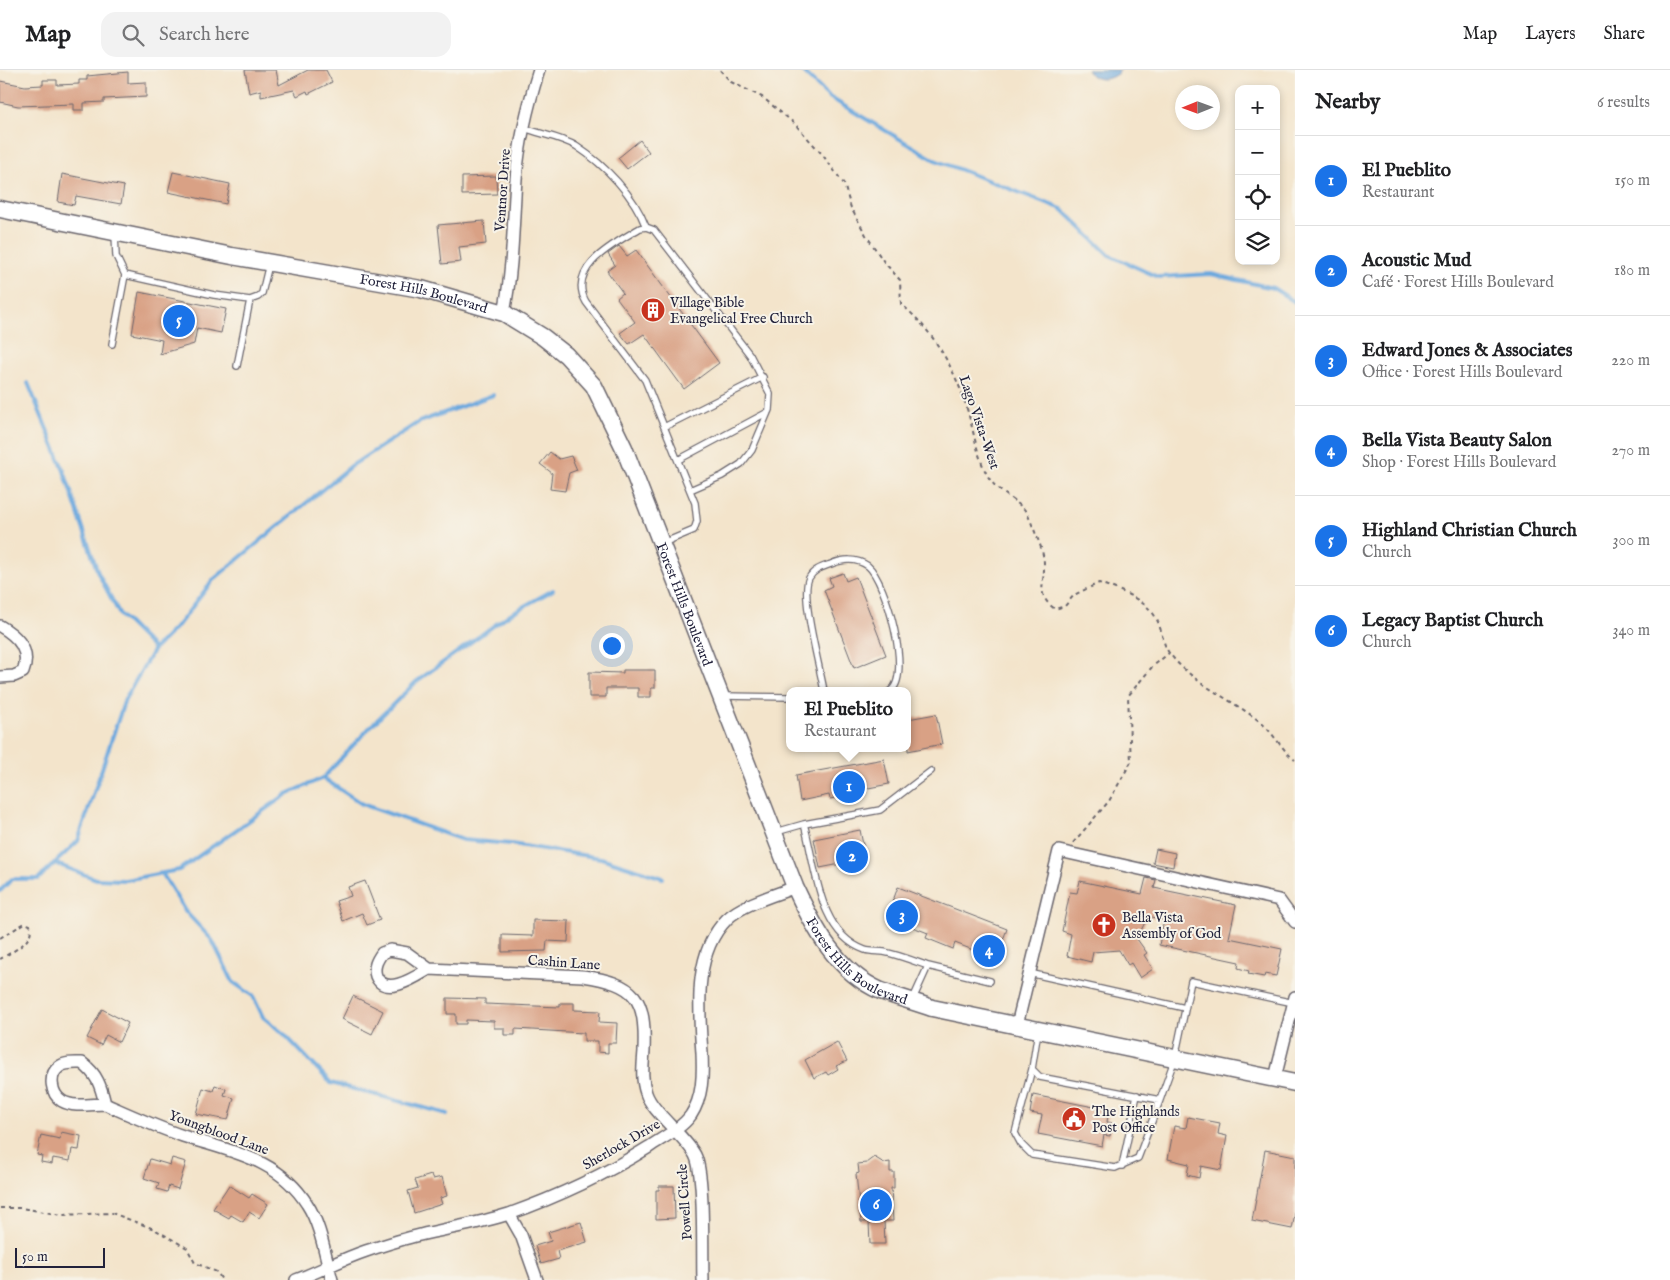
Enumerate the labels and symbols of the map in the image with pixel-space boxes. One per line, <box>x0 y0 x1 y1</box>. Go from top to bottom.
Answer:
north arrow <box>1175 85 1220 130</box>
street label: Ventnor Drive <box>491 148 515 233</box>
street label: Forest Hills Boulevard <box>358 270 490 318</box>
place label: Village Bible Evangelical Free Church <box>669 294 813 328</box>
building icon: Village Bible Evangelical Free Church <box>640 297 666 323</box>
pin: 5 <box>163 302 195 340</box>
street label: Lago Vista-West <box>955 373 1004 472</box>
street label: Forest Hills Boulevard <box>652 540 716 669</box>
your location <box>599 633 625 659</box>
pin: 1 <box>833 768 865 806</box>
pin: 2 <box>836 838 868 876</box>
pin: 3 <box>886 897 918 935</box>
place label: Bella Vista Assembly of God <box>1121 909 1222 943</box>
church icon: Bella Vista Assembly of God <box>1091 912 1117 938</box>
street label: Forest Hills Boulevard <box>802 914 910 1010</box>
pin: 4 <box>973 932 1005 970</box>
street label: Cashin Lane <box>527 951 601 975</box>
place label: The Highlands Post Office <box>1092 1103 1180 1137</box>
public building icon: The Highlands Post Office <box>1061 1106 1087 1132</box>
street label: Youngblood Lane <box>166 1107 272 1160</box>
street label: Sherlock Drive <box>579 1115 664 1174</box>
street label: Powell Circle <box>673 1163 697 1241</box>
pin: 6 <box>860 1186 892 1224</box>
scale bar <box>15 1245 105 1268</box>

